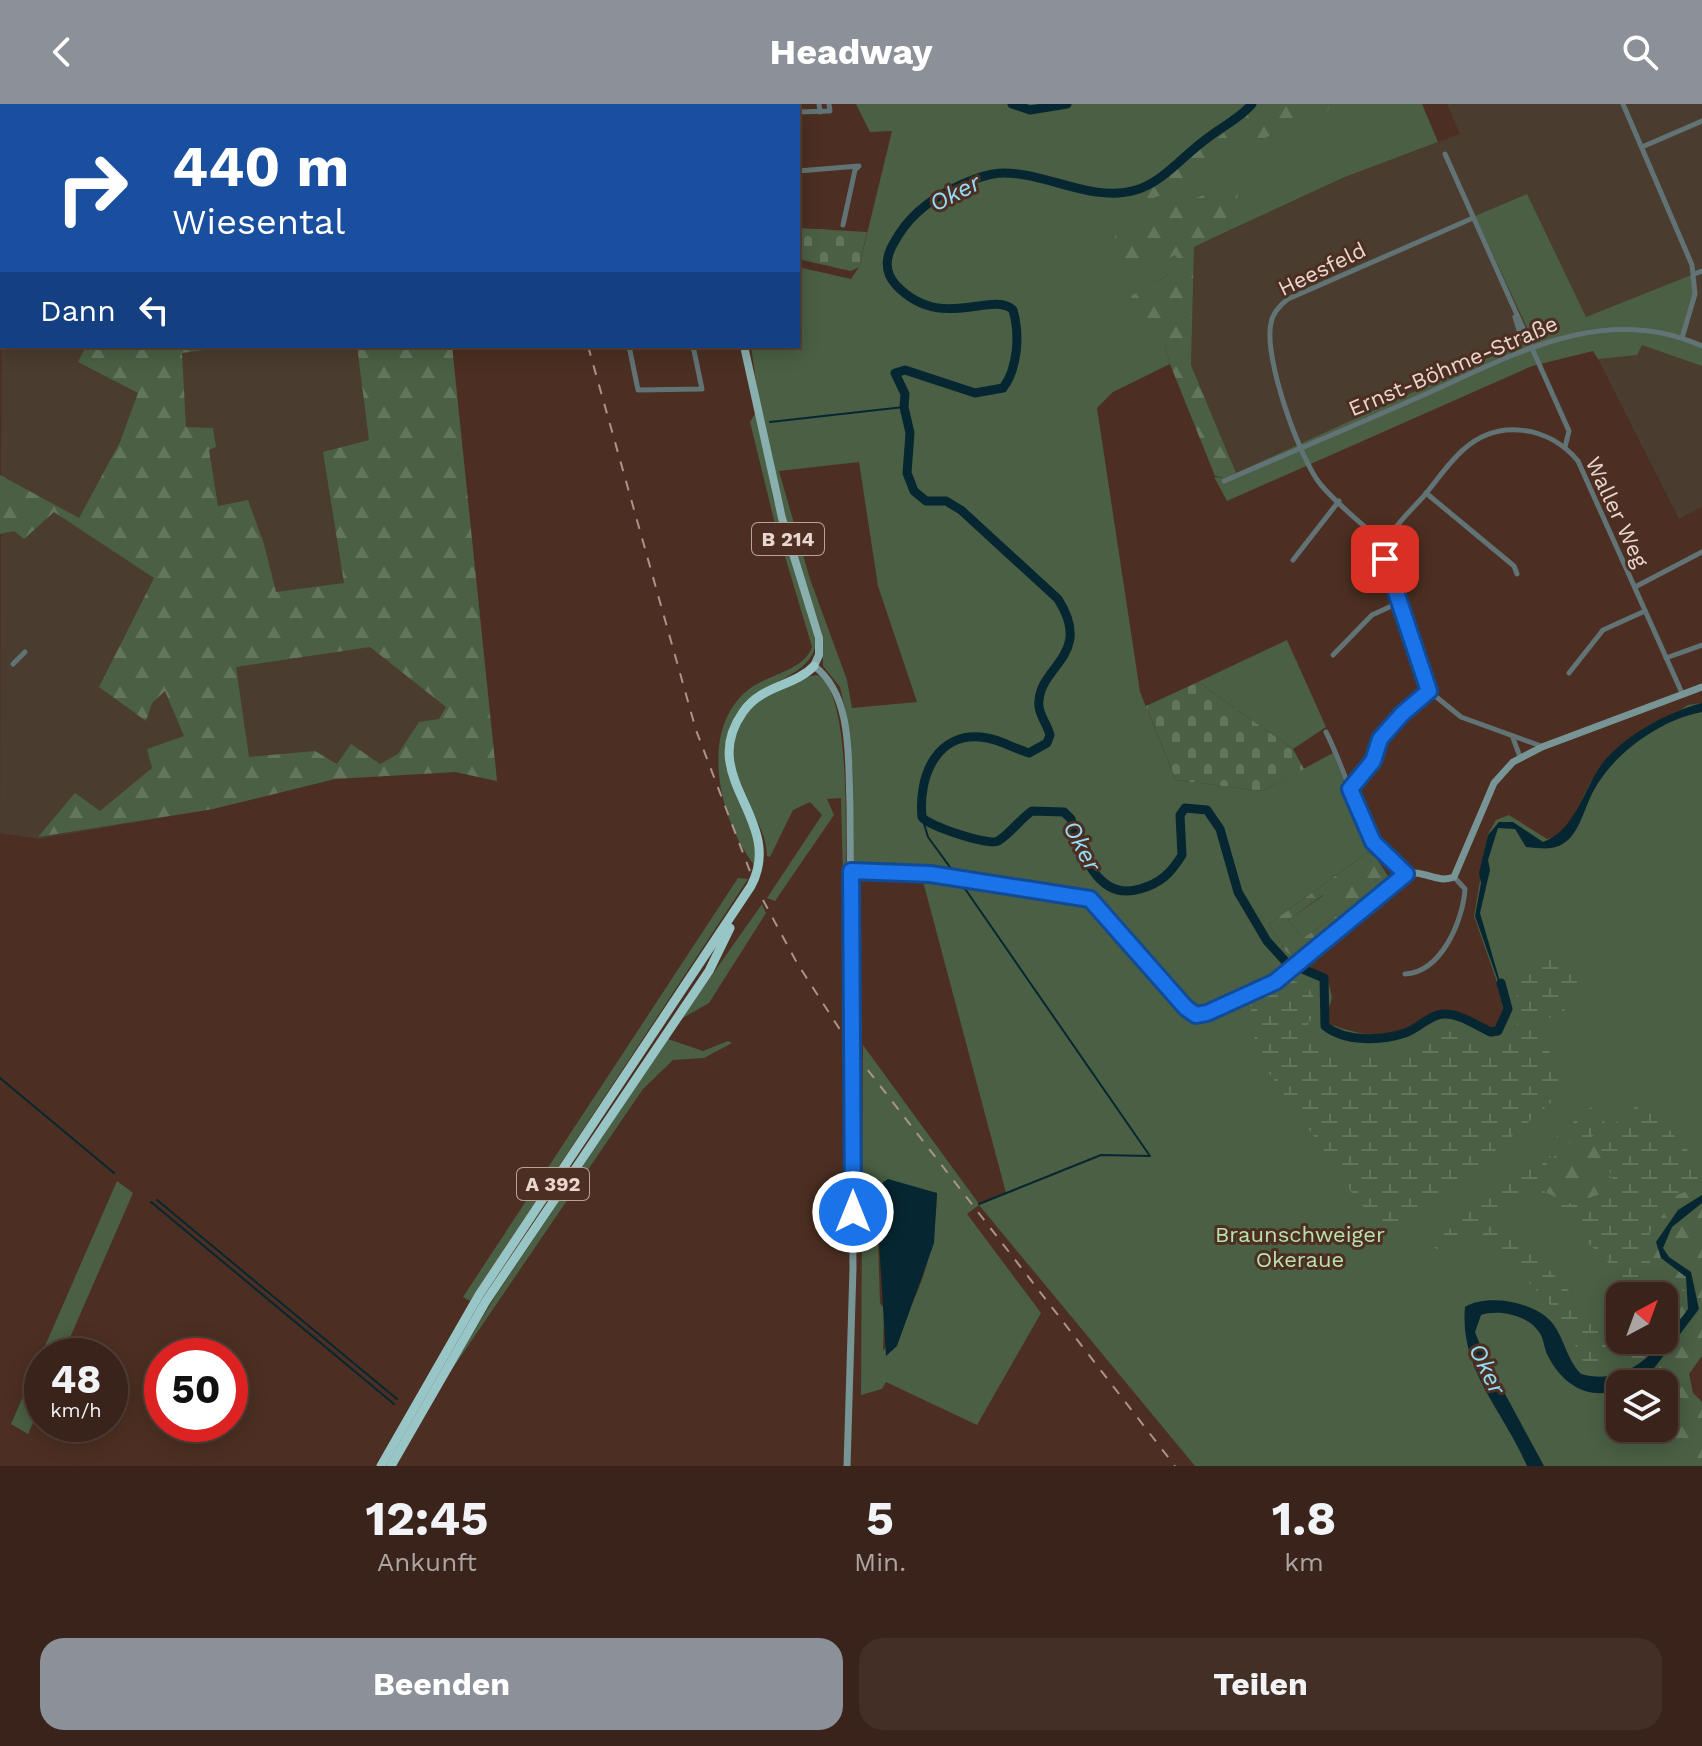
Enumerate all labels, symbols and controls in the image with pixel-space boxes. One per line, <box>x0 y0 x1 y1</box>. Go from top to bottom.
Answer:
icon: back <box>40 30 84 74</box>
icon: search <box>1618 30 1662 74</box>
text: Headway <box>770 31 932 73</box>
text: 440 m <box>172 134 349 200</box>
icon: right <box>40 136 144 240</box>
water label: Oker <box>925 168 987 218</box>
text: Wiesental <box>172 201 345 243</box>
street label: Heesfeld <box>1274 237 1370 301</box>
icon: left <box>132 288 176 332</box>
text: Dann <box>40 293 116 328</box>
street label: Ernst-Böhme-Straße <box>1345 311 1561 421</box>
street label: Waller Weg <box>1581 453 1654 572</box>
road number: B 214 <box>752 523 824 555</box>
pin <box>1351 525 1419 593</box>
icon: arrive <box>1363 537 1407 581</box>
water label: Oker <box>1057 816 1108 878</box>
road number: A 392 <box>517 1168 589 1200</box>
position arrow <box>811 1170 895 1254</box>
park label: Braunschweiger Okeraue <box>1215 1222 1385 1272</box>
north arrow <box>1606 1282 1678 1354</box>
map controls <box>1606 1282 1678 1442</box>
speed limit sign: 50 <box>144 1338 248 1442</box>
water label: Oker <box>1463 1339 1512 1401</box>
text: 48 <box>51 1356 101 1403</box>
button: layers <box>1606 1370 1678 1442</box>
text: km/h <box>50 1398 102 1422</box>
text: 12:45 <box>366 1490 488 1547</box>
text: 5 <box>866 1490 894 1547</box>
text: 1.8 <box>1272 1490 1336 1547</box>
text: Ankunft <box>377 1547 477 1577</box>
text: Min. <box>854 1547 906 1577</box>
text: km <box>1284 1547 1324 1577</box>
button: Beenden <box>40 1638 843 1730</box>
button: Teilen <box>859 1638 1662 1730</box>

